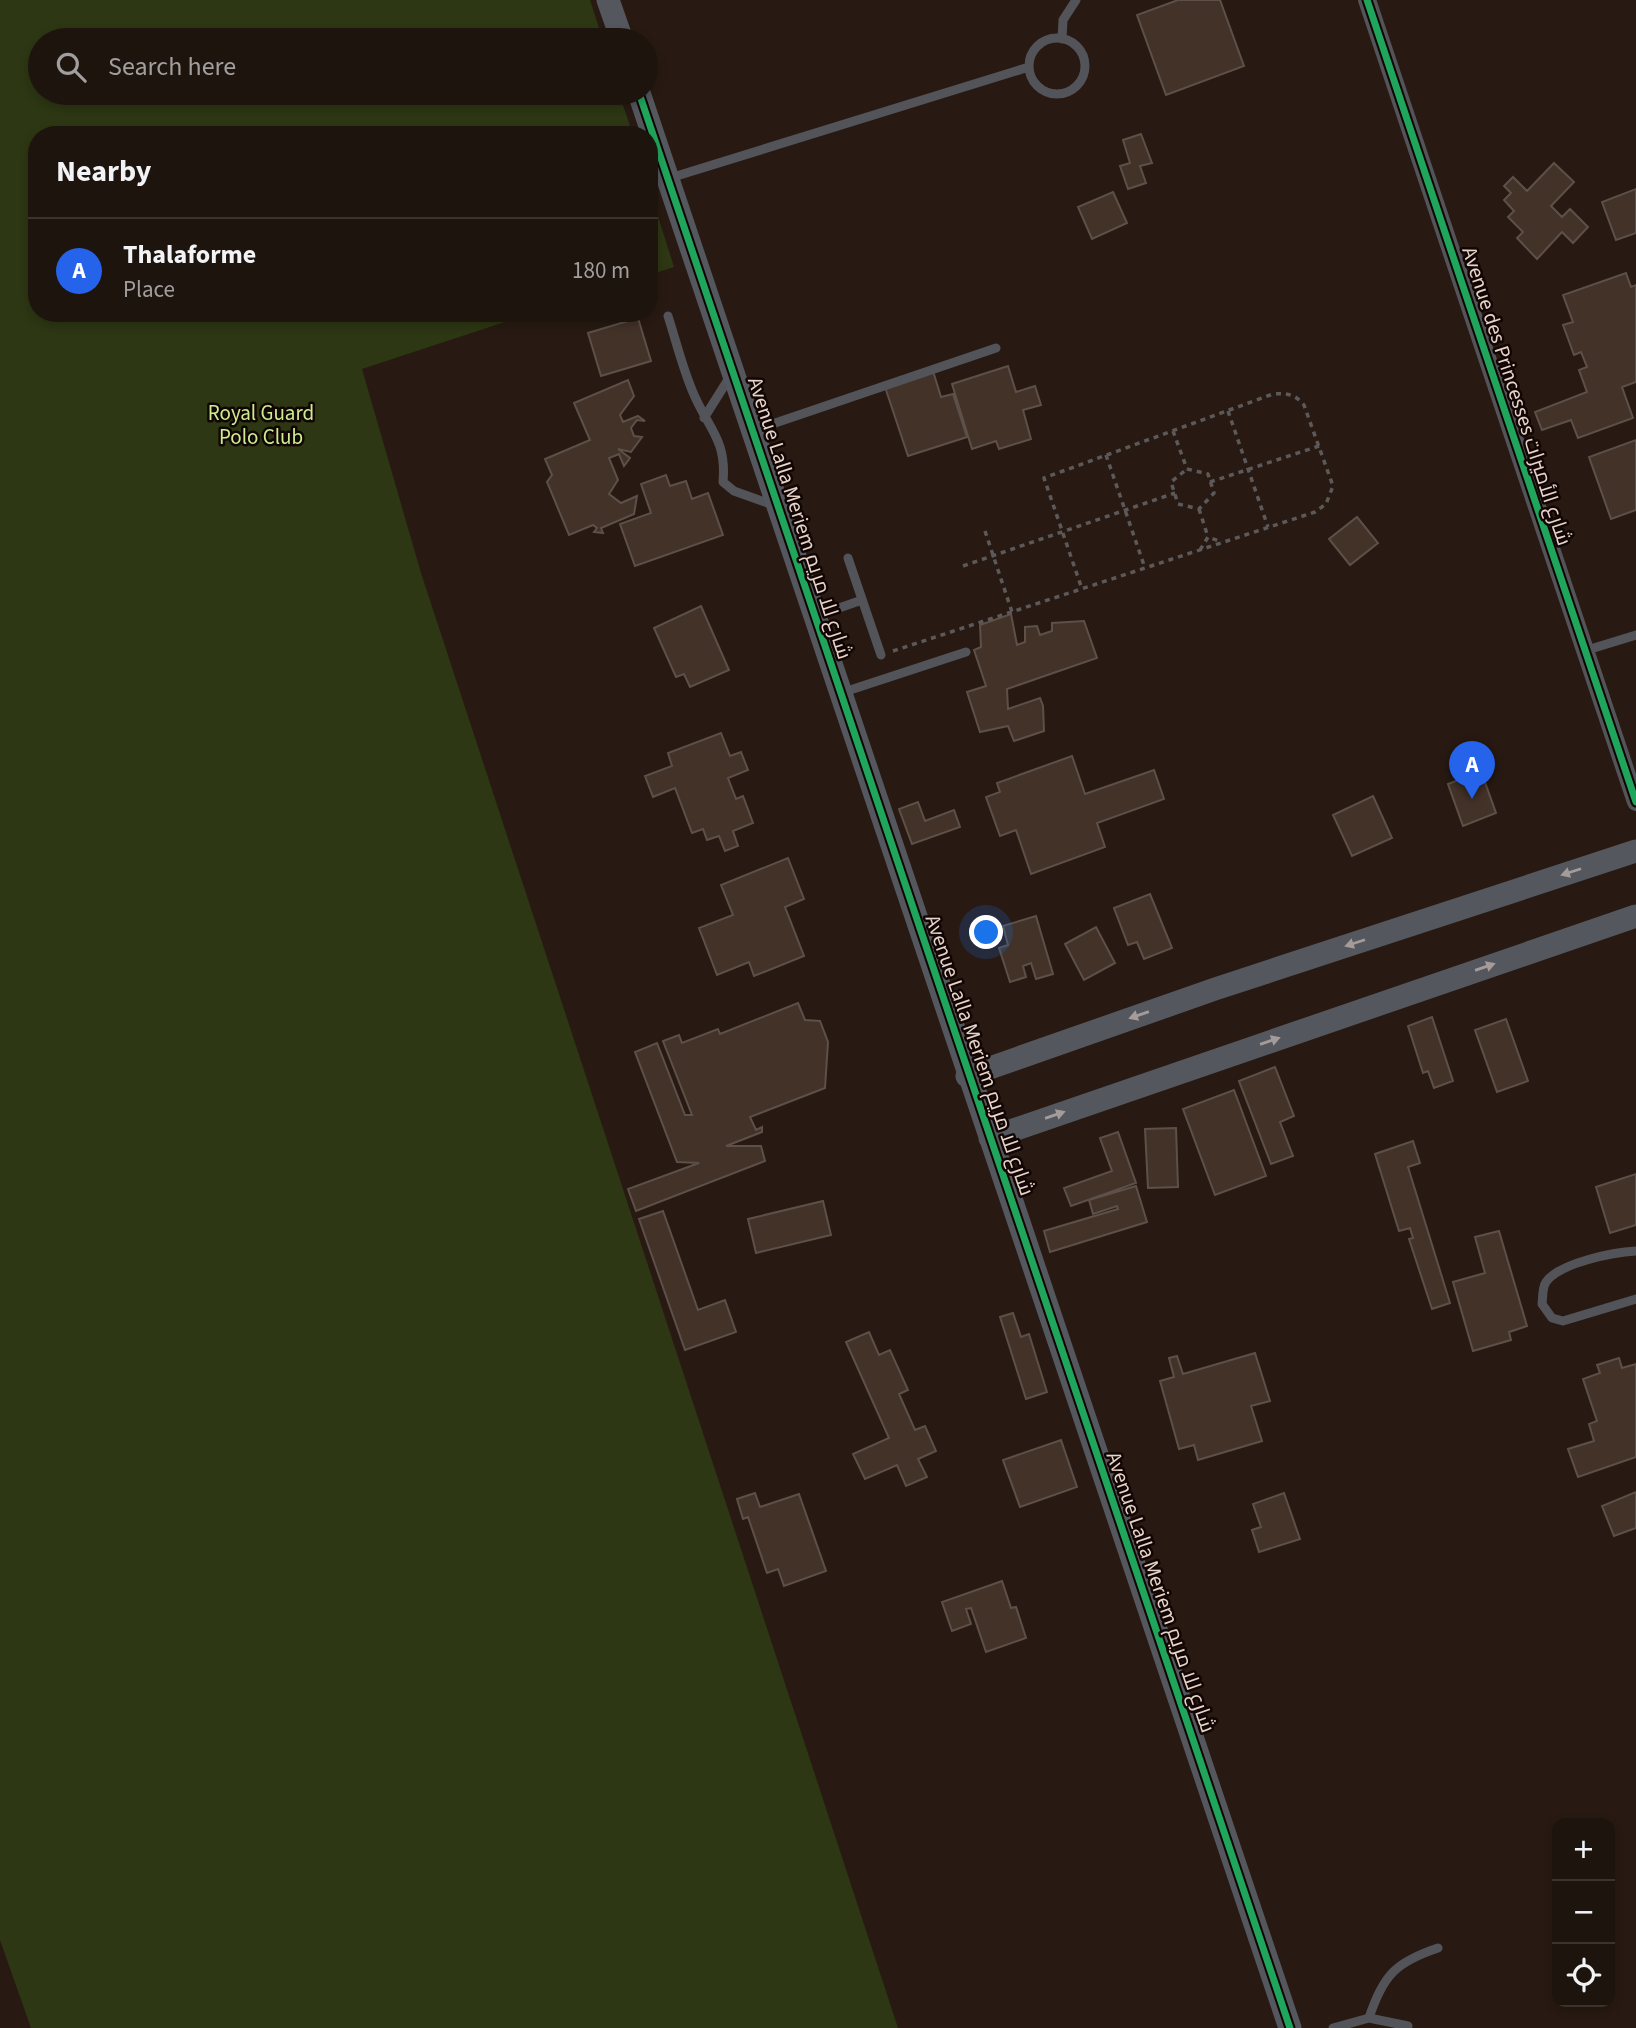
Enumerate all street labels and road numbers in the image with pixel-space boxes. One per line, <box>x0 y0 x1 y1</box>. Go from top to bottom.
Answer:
street label: Avenue des Princesses شارع الأميرات <box>1454 243 1580 549</box>
street label: Avenue Lalla Meriem شارع للا مريم <box>740 373 860 663</box>
street label: Avenue Lalla Meriem شارع للا مريم <box>918 911 1042 1199</box>
street label: Avenue Lalla Meriem شارع للا مريم <box>1099 1448 1223 1736</box>

